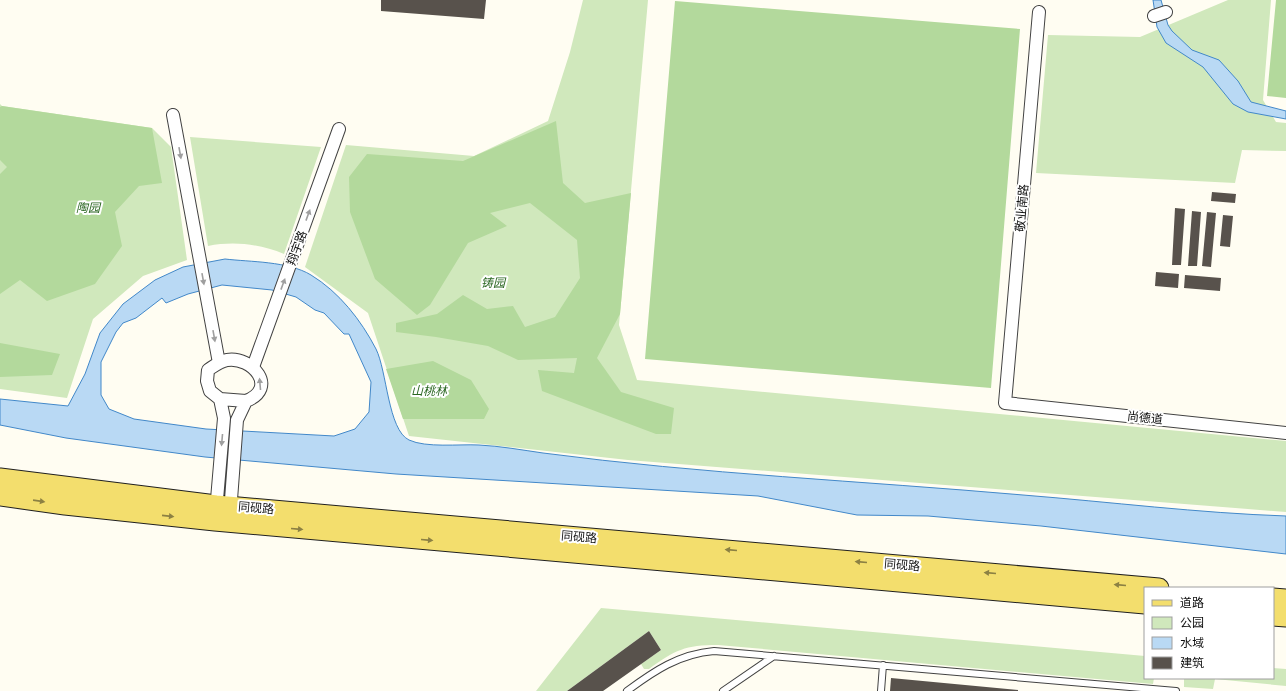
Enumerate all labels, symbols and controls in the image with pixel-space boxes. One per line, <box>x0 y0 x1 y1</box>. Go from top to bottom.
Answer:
one-way arrow <box>178 147 184 159</box>
street label: 敬业南路 <box>1013 183 1031 233</box>
park label: 陶园 <box>76 201 102 215</box>
one-way arrow <box>306 209 312 221</box>
street label: 翔宇路 <box>284 229 310 267</box>
one-way arrow <box>201 273 207 285</box>
park label: 铸园 <box>481 276 507 290</box>
one-way arrow <box>281 278 287 290</box>
one-way arrow <box>211 330 217 342</box>
one-way arrow <box>257 377 263 390</box>
park label: 山桃林 <box>411 384 449 398</box>
street label: 尚德道 <box>1126 409 1164 427</box>
one-way arrow <box>219 434 226 446</box>
one-way arrow <box>33 498 45 504</box>
street label: 同砚路 <box>237 499 275 517</box>
one-way arrow <box>162 513 174 520</box>
one-way arrow <box>291 525 303 532</box>
street label: 同砚路 <box>560 528 598 546</box>
one-way arrow <box>421 537 433 544</box>
one-way arrow <box>725 547 737 554</box>
street label: 同砚路 <box>883 556 921 574</box>
one-way arrow <box>855 558 867 565</box>
one-way arrow <box>984 570 996 576</box>
one-way arrow <box>1114 581 1126 588</box>
legend <box>1144 587 1274 679</box>
text: 道路 <box>1180 596 1204 610</box>
text: 公园 <box>1180 616 1204 630</box>
text: 水域 <box>1180 636 1204 650</box>
text: 建筑 <box>1180 656 1204 670</box>

